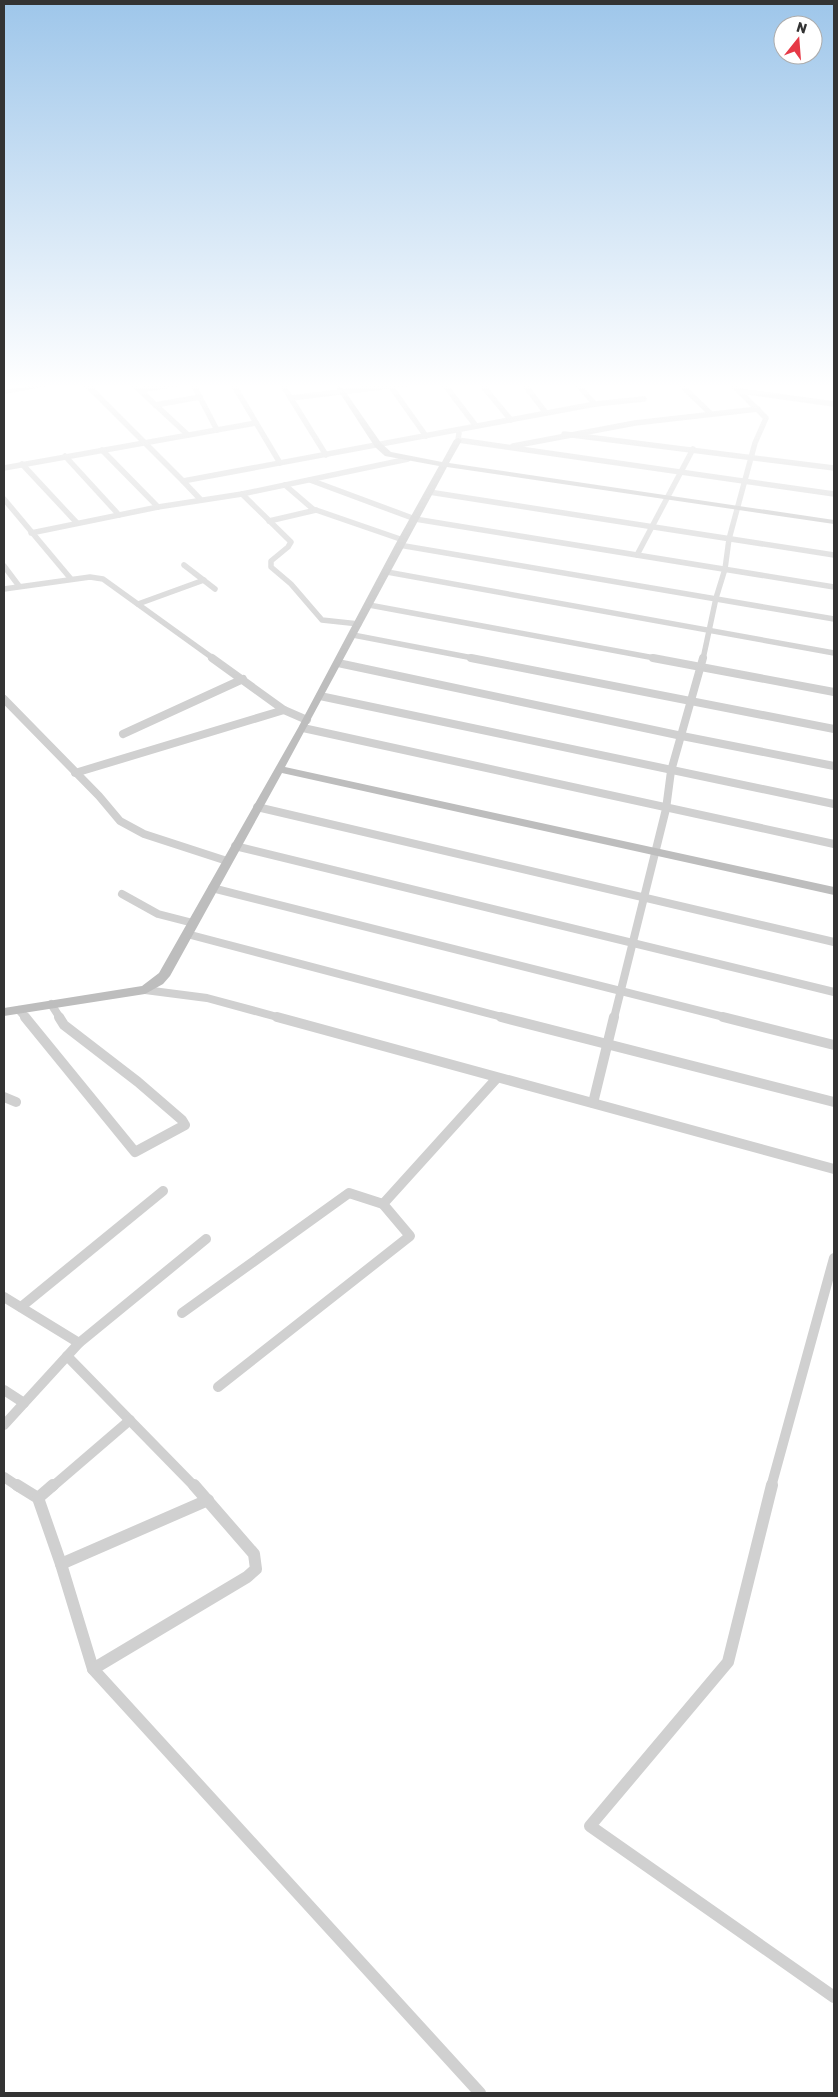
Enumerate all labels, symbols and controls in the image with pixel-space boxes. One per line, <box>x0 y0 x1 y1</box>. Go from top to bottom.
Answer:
north arrow <box>773 15 823 65</box>
text: N <box>794 18 809 38</box>

